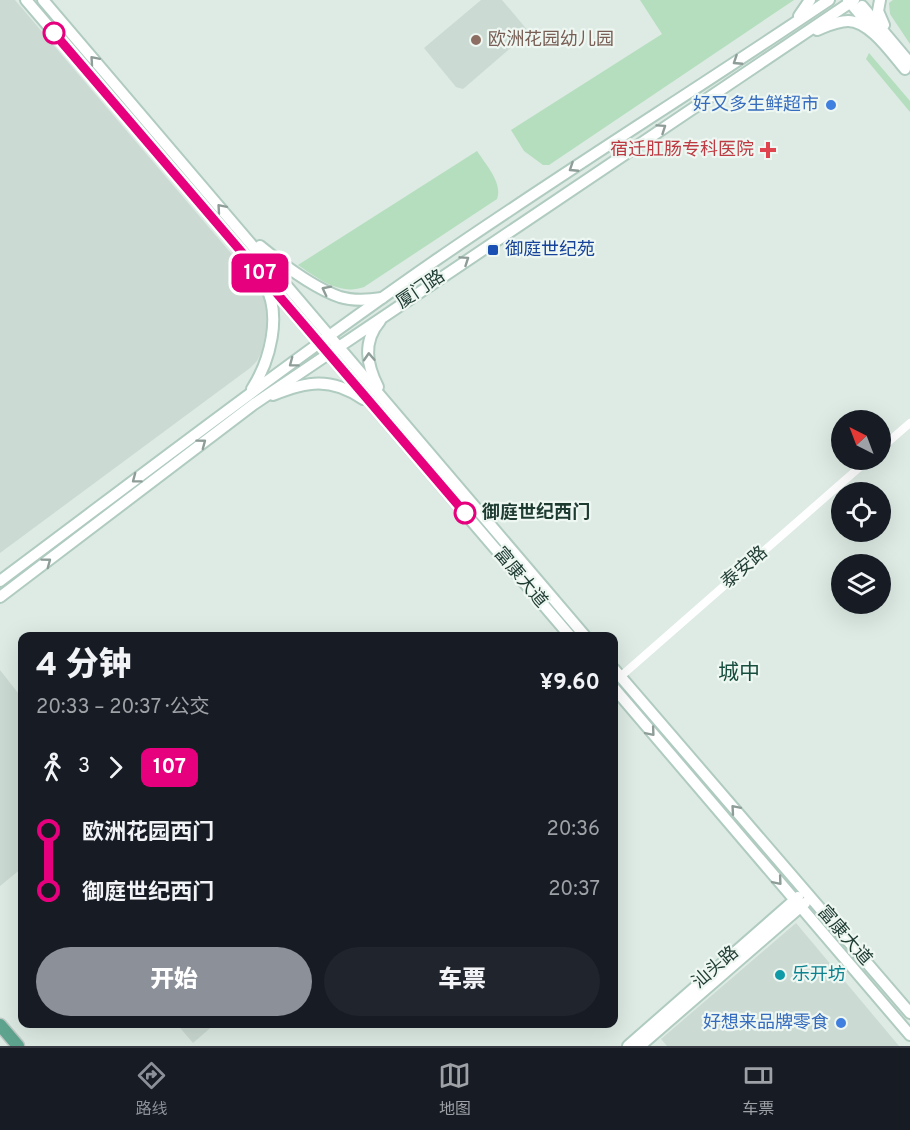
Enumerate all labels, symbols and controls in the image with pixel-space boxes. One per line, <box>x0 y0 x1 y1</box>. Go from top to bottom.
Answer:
unlabelled marker <box>43 22 65 44</box>
place label: 欧洲花园幼儿园 <box>488 29 614 52</box>
marker: 欧洲花园幼儿园 <box>469 33 483 47</box>
one-way arrow <box>732 54 743 65</box>
one-way arrow <box>90 56 101 66</box>
place label: 好又多生鲜超市 <box>693 94 819 117</box>
marker: 好又多生鲜超市 <box>824 98 838 112</box>
one-way arrow <box>655 124 666 135</box>
place label: 宿迁肛肠专科医院 <box>610 139 754 162</box>
marker: 宿迁肛肠专科医院 <box>759 141 777 159</box>
one-way arrow <box>569 161 580 172</box>
one-way arrow <box>217 204 228 215</box>
place label: 御庭世纪苑 <box>505 239 595 262</box>
marker: 御庭世纪苑 <box>486 243 500 257</box>
line badge: 107 <box>226 254 294 292</box>
one-way arrow <box>458 256 469 267</box>
text: 107 <box>243 260 277 287</box>
street label: 厦门路 <box>392 265 450 315</box>
one-way arrow <box>322 285 333 297</box>
one-way arrow <box>362 352 375 361</box>
one-way arrow <box>288 356 299 367</box>
north arrow <box>831 410 891 470</box>
map controls <box>831 410 891 614</box>
one-way arrow <box>195 440 206 451</box>
one-way arrow <box>132 472 143 483</box>
button: locate <box>831 482 891 542</box>
place label: 御庭世纪西门 <box>481 501 590 525</box>
marker: 御庭世纪西门 <box>454 502 476 524</box>
street label: 泰安路 <box>717 542 773 594</box>
street label: 富康大道 <box>488 543 552 613</box>
button: layers <box>831 554 891 614</box>
one-way arrow <box>40 558 51 569</box>
text: 4 分钟 <box>36 646 132 688</box>
district label: 城中 <box>718 660 760 687</box>
text: ¥9.60 <box>540 670 600 697</box>
text: 20:33 – 20:37 · 公交 <box>36 695 210 721</box>
one-way arrow <box>644 725 655 736</box>
icon: walk <box>36 751 69 784</box>
icon: forward <box>99 751 132 784</box>
text: 3 <box>78 754 90 780</box>
text: 107 <box>153 754 186 781</box>
one-way arrow <box>731 806 742 816</box>
text: 20:36 <box>546 817 600 843</box>
text: 欧洲花园西门 <box>82 820 214 847</box>
one-way arrow <box>770 874 781 885</box>
text: 20:37 <box>548 877 600 903</box>
text: 御庭世纪西门 <box>82 880 214 907</box>
street label: 富康大道 <box>812 901 876 971</box>
street label: 汕头路 <box>688 942 744 994</box>
button: 开始 <box>36 947 312 1016</box>
button: 车票 <box>324 947 600 1016</box>
place label: 乐开坊 <box>792 964 846 987</box>
marker: 乐开坊 <box>773 968 787 982</box>
place label: 好想来品牌零食 <box>703 1012 829 1035</box>
marker: 好想来品牌零食 <box>834 1016 848 1030</box>
tab: 路线 <box>135 1059 168 1120</box>
tab: 地图 <box>438 1059 471 1120</box>
tab: 车票 <box>742 1059 775 1120</box>

